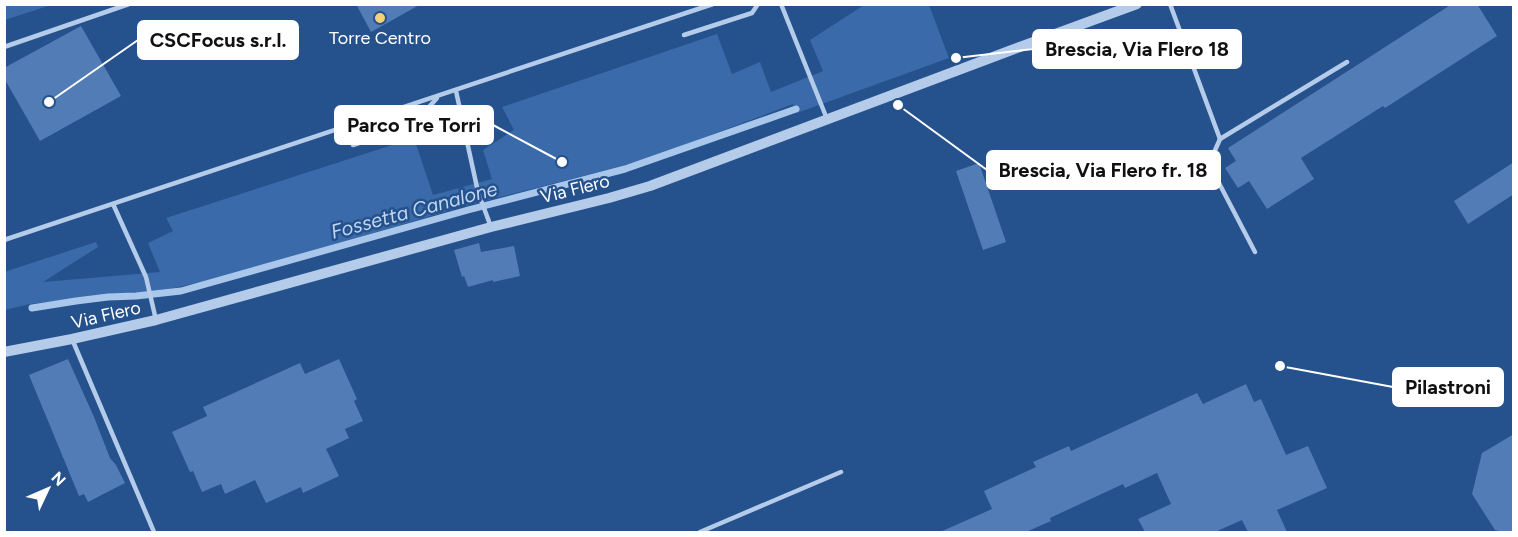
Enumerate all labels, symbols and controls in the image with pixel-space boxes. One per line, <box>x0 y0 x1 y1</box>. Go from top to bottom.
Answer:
marker: Torre Centro <box>373 11 387 25</box>
callout: CSCFocus s.r.l. <box>138 21 298 59</box>
place label: Torre Centro <box>329 27 431 49</box>
text: CSCFocus s.r.l. <box>150 28 286 52</box>
callout: Brescia, Via Flero 18 <box>1033 30 1241 68</box>
text: Brescia, Via Flero 18 <box>1045 37 1229 61</box>
callout: Parco Tre Torri <box>335 106 493 144</box>
text: Parco Tre Torri <box>347 113 481 137</box>
callout: Brescia, Via Flero fr. 18 <box>987 151 1220 189</box>
text: Brescia, Via Flero fr. 18 <box>999 158 1207 182</box>
street label: Via Flero <box>538 170 612 208</box>
water label: Fossetta Canalone <box>328 176 500 244</box>
street label: Via Flero <box>69 296 143 334</box>
callout: Pilastroni <box>1393 368 1503 406</box>
text: Pilastroni <box>1405 375 1491 399</box>
north arrow <box>18 459 78 519</box>
text: N <box>47 468 70 490</box>

